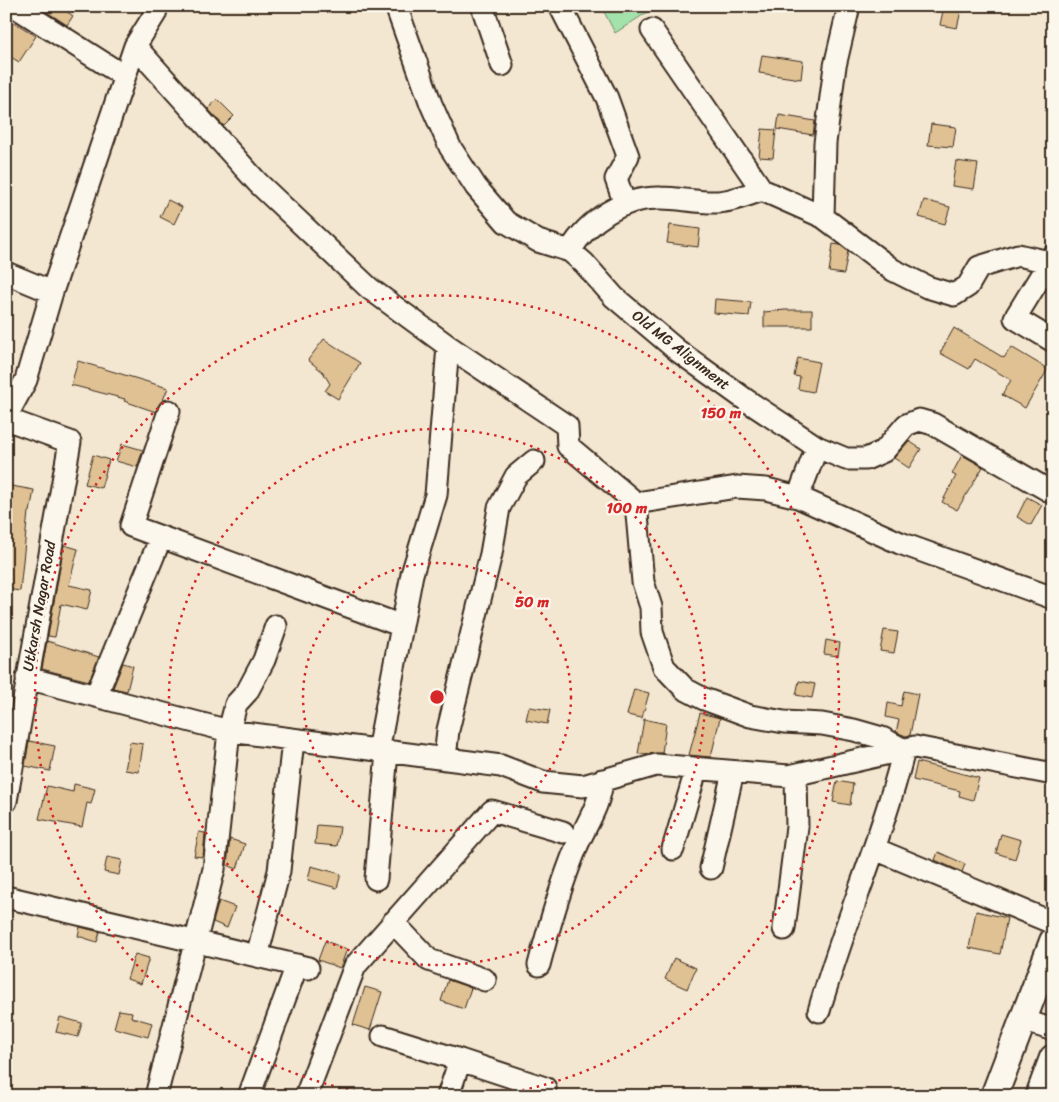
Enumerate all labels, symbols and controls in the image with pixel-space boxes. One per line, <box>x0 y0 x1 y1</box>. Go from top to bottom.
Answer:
street label: Old MG Alignment <box>626 303 736 397</box>
text: 150 m <box>701 400 742 426</box>
text: 100 m <box>607 495 648 521</box>
street label: Utkarsh Nagar Road <box>15 538 63 673</box>
text: 50 m <box>515 589 550 615</box>
centre of rings <box>428 688 446 706</box>

